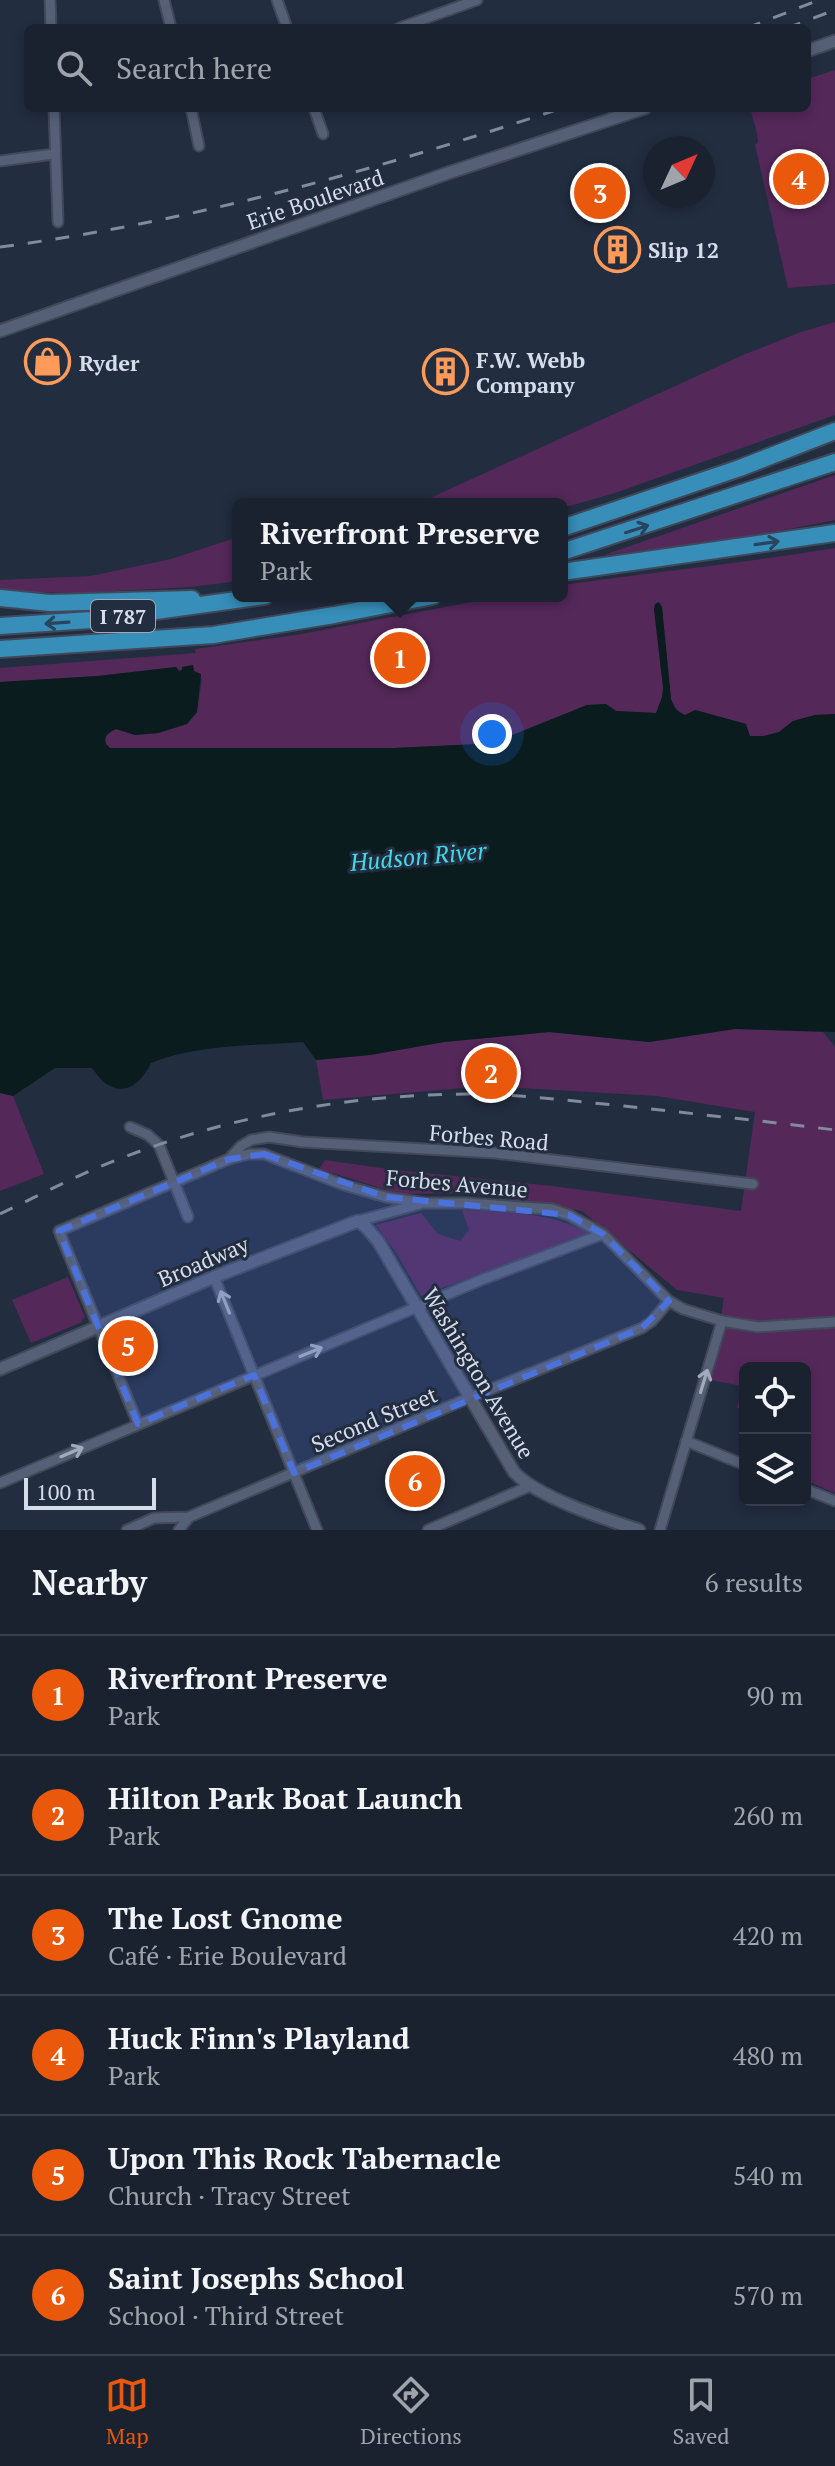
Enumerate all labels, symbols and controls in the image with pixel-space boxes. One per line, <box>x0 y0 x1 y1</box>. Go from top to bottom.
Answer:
search box <box>24 24 811 112</box>
icon: search <box>52 46 96 90</box>
text: Search here <box>116 48 272 88</box>
north arrow <box>643 136 715 208</box>
pin: 4 <box>773 149 825 209</box>
street label: Erie Boulevard <box>243 162 387 236</box>
pin: 3 <box>574 163 626 223</box>
building icon: Slip 12 <box>593 225 641 273</box>
place label: Slip 12 <box>648 235 719 264</box>
shop icon: Ryder <box>24 338 72 386</box>
place label: F.W. Webb Company <box>476 345 585 399</box>
place label: Ryder <box>79 348 140 377</box>
building icon: F.W. Webb Company <box>421 348 469 396</box>
popup <box>232 498 568 602</box>
text: Riverfront Preserve <box>260 513 540 553</box>
one-way arrow <box>624 520 649 535</box>
one-way arrow <box>753 535 779 550</box>
text: Park <box>260 553 312 587</box>
road number: I 787 <box>91 600 155 632</box>
one-way arrow <box>44 616 71 631</box>
pin: 1 <box>374 628 426 688</box>
your location <box>472 714 512 754</box>
water label: Hudson River <box>348 834 489 878</box>
pin: 2 <box>465 1043 517 1103</box>
street label: Forbes Road <box>428 1117 550 1157</box>
street label: Forbes Avenue <box>385 1162 529 1204</box>
street label: Broadway <box>153 1229 254 1293</box>
street label: Washington Avenue <box>417 1282 541 1464</box>
one-way arrow <box>216 1290 231 1315</box>
pin: 5 <box>102 1316 154 1376</box>
one-way arrow <box>298 1343 323 1358</box>
map controls <box>739 1362 811 1506</box>
button: locate <box>739 1362 811 1434</box>
one-way arrow <box>697 1369 712 1395</box>
street label: Second Street <box>307 1379 441 1459</box>
button: layers <box>739 1434 811 1506</box>
one-way arrow <box>59 1444 84 1459</box>
pin: 6 <box>389 1451 441 1511</box>
scale bar <box>24 1474 156 1510</box>
text: 100 m <box>36 1477 96 1506</box>
text: Nearby <box>32 1560 147 1605</box>
text: 6 results <box>705 1565 803 1599</box>
text: Riverfront Preserve <box>108 1658 388 1698</box>
text: 1 <box>51 1678 65 1712</box>
text: 90 m <box>747 1678 803 1712</box>
text: Park <box>108 1698 160 1732</box>
text: Hilton Park Boat Launch <box>108 1778 462 1818</box>
text: 2 <box>51 1798 65 1832</box>
text: 260 m <box>733 1798 803 1832</box>
text: Park <box>108 1818 160 1852</box>
text: The Lost Gnome <box>108 1898 343 1938</box>
text: 3 <box>51 1918 65 1952</box>
text: 420 m <box>733 1918 803 1952</box>
text: Café · Erie Boulevard <box>108 1938 347 1972</box>
text: Huck Finn's Playland <box>108 2018 410 2058</box>
text: 4 <box>51 2038 65 2072</box>
text: 480 m <box>733 2038 803 2072</box>
text: Park <box>108 2058 160 2092</box>
text: Upon This Rock Tabernacle <box>108 2138 501 2178</box>
text: 5 <box>51 2158 65 2192</box>
text: 540 m <box>733 2158 803 2192</box>
text: Church · Tracy Street <box>108 2178 351 2212</box>
text: Saint Josephs School <box>108 2258 404 2298</box>
text: 6 <box>51 2278 65 2312</box>
text: 570 m <box>733 2278 803 2312</box>
text: School · Third Street <box>108 2298 344 2332</box>
tab: Map <box>105 2373 149 2450</box>
tab: Directions <box>360 2373 462 2450</box>
tab: Saved <box>673 2373 730 2450</box>

